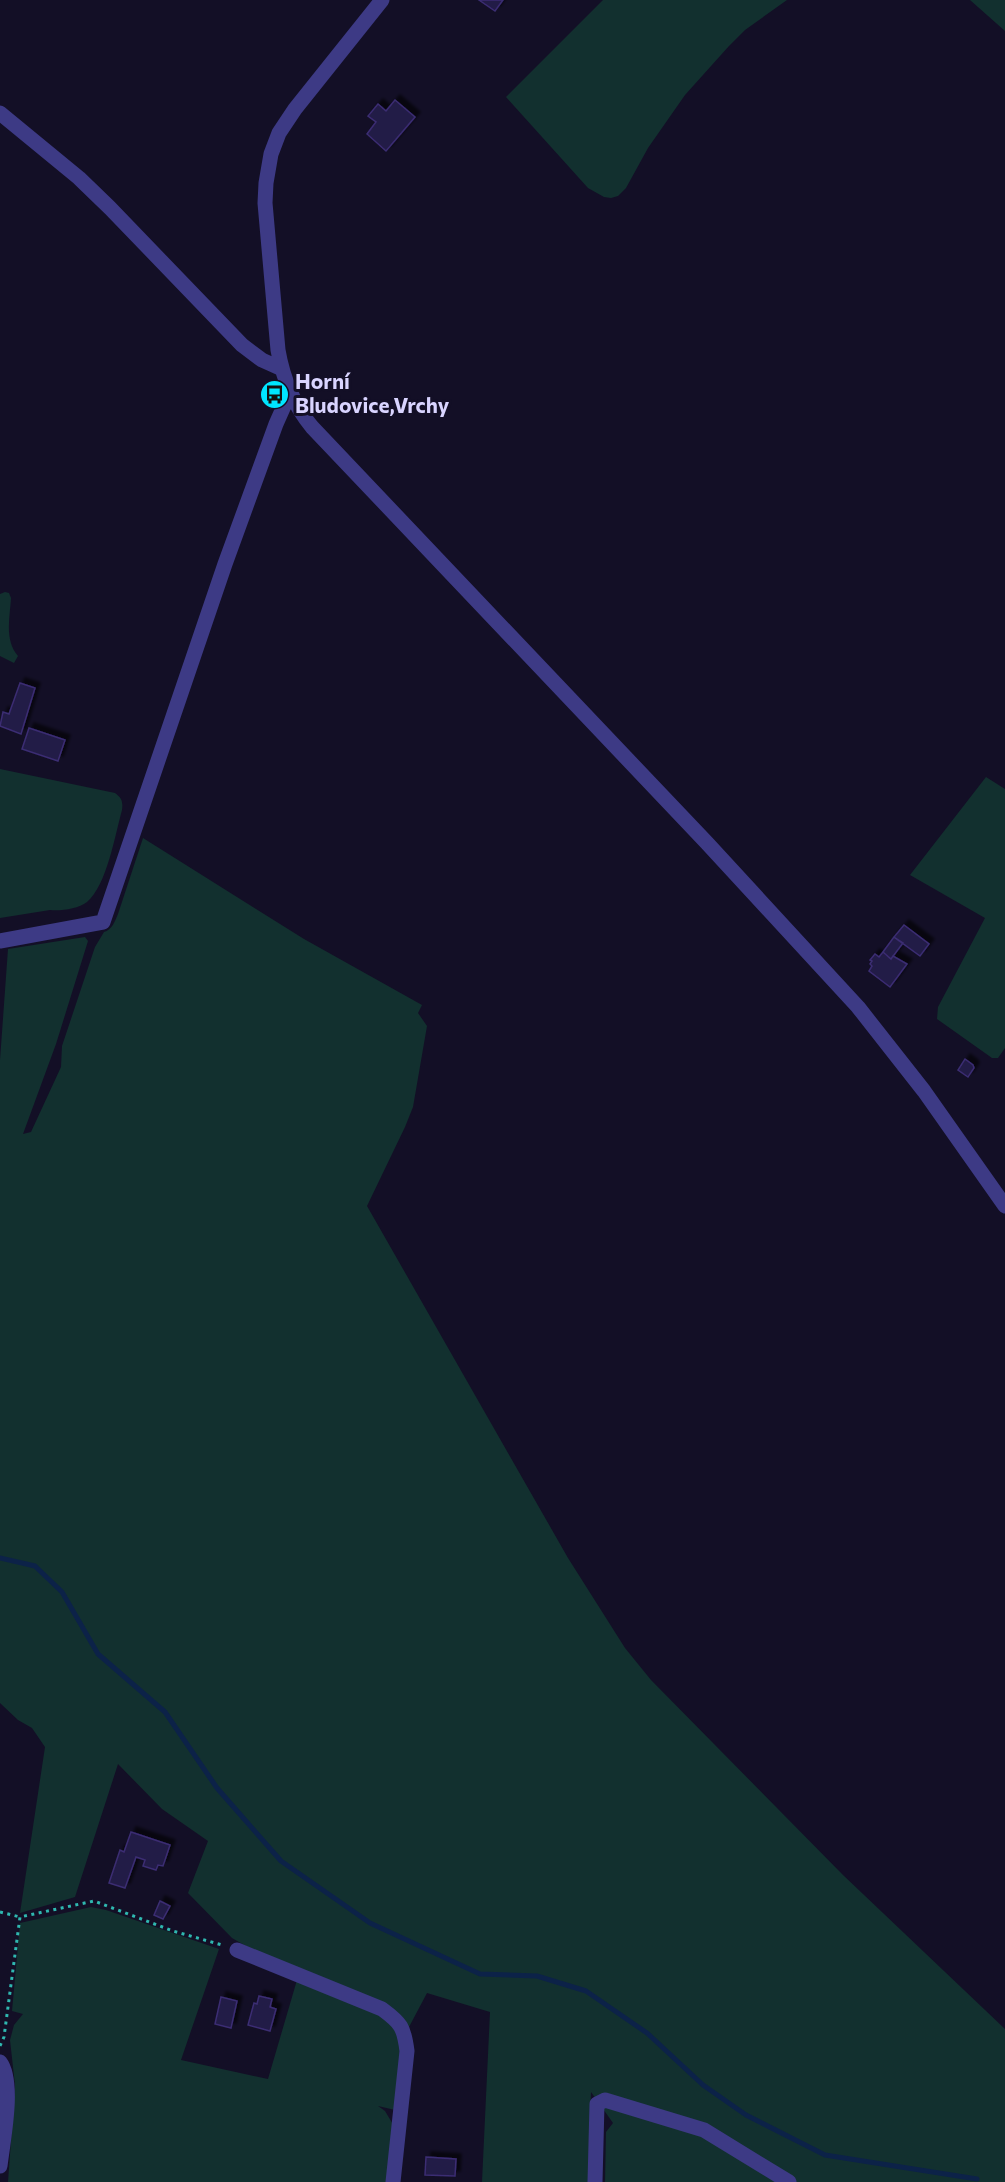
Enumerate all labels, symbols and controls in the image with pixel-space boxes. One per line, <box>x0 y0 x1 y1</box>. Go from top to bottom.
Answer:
place label: Horní Bludovice,Vrchy <box>295 368 450 417</box>
bus stop icon: Horní Bludovice,Vrchy <box>258 378 290 410</box>

